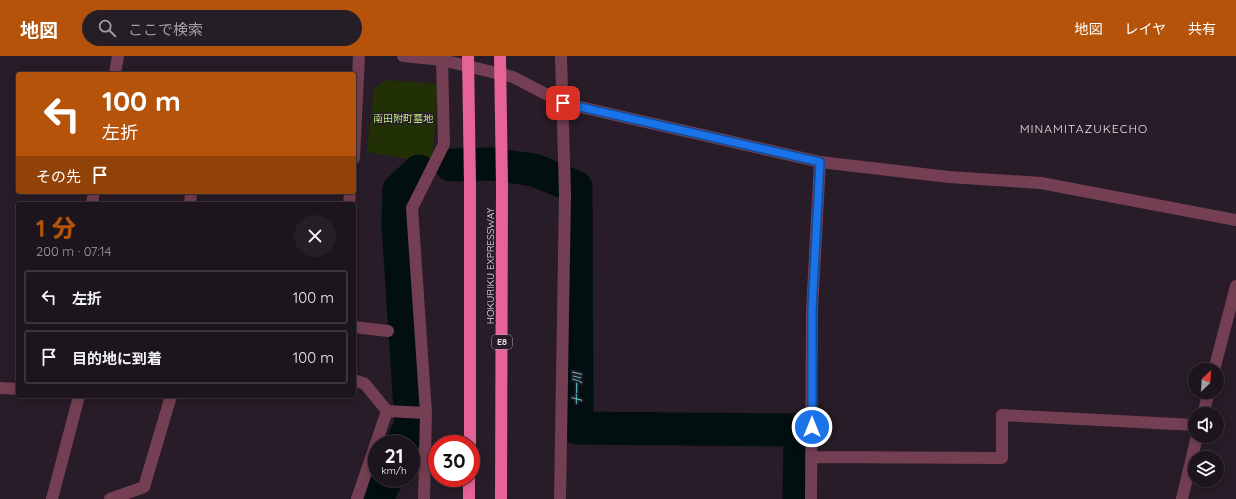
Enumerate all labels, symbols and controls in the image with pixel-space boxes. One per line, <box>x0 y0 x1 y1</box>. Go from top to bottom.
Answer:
search box <box>82 10 362 46</box>
icon: search <box>96 17 118 39</box>
text: 地図 <box>20 18 58 42</box>
text: ここで検索 <box>128 20 203 39</box>
text: 地図 <box>1074 20 1102 38</box>
text: レイヤ <box>1124 20 1166 38</box>
text: 共有 <box>1188 20 1216 38</box>
text: 100 m <box>102 83 181 118</box>
pin <box>546 86 580 120</box>
icon: left <box>36 88 88 140</box>
icon: arrive <box>552 92 574 114</box>
park label: 南田附町墓地 <box>373 112 434 125</box>
text: 左折 <box>102 121 138 144</box>
district label: MINAMITAZUKECHO <box>1020 121 1148 136</box>
icon: arrive <box>89 164 111 186</box>
text: その先 <box>36 167 81 186</box>
street label: HOKURIKU EXPRESSWAY <box>484 207 497 324</box>
text: 1 分 <box>36 213 76 243</box>
button: close <box>294 215 336 257</box>
text: 200 m · 07:14 <box>36 243 111 259</box>
icon: left <box>38 286 60 308</box>
text: 100 m <box>293 288 334 307</box>
text: 左折 <box>72 289 102 308</box>
road number: E8 <box>492 335 512 349</box>
icon: arrive <box>38 346 60 368</box>
text: 100 m <box>293 348 334 367</box>
text: 目的地に到着 <box>72 349 162 368</box>
north arrow <box>1188 363 1224 399</box>
map controls <box>1188 363 1224 487</box>
water label: 十一川 <box>570 372 584 406</box>
position arrow <box>791 406 833 448</box>
button: sound <box>1188 407 1224 443</box>
speed limit sign: 30 <box>428 435 480 487</box>
text: 21 <box>384 443 404 468</box>
button: layers <box>1188 451 1224 487</box>
text: km/h <box>381 464 407 477</box>

